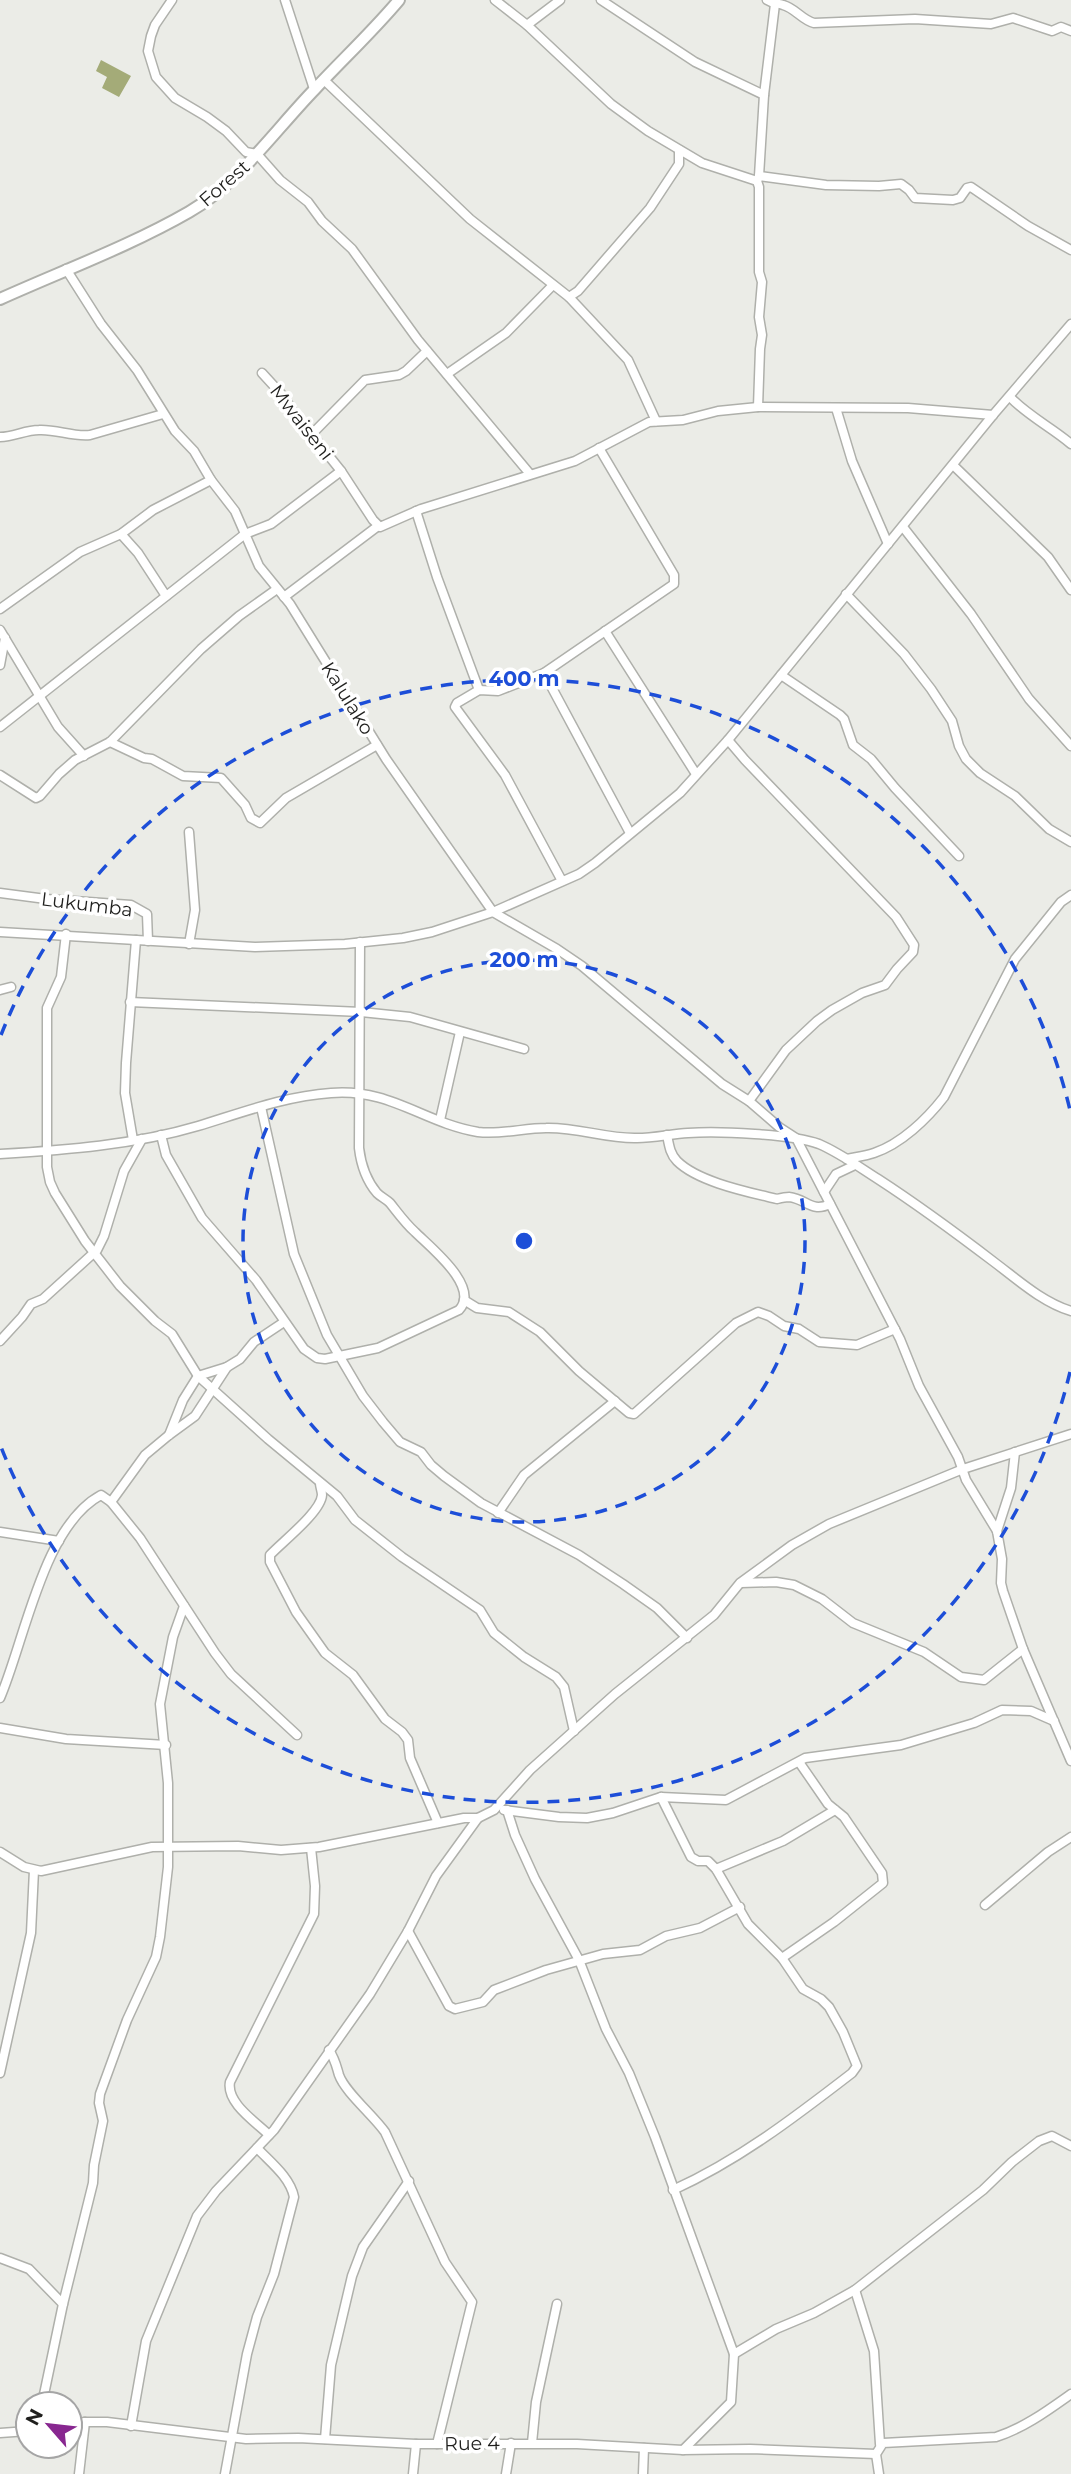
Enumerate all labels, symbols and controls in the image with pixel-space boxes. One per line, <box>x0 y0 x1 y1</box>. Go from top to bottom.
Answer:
street label: Forest <box>194 155 255 212</box>
street label: Mwaiseni <box>265 380 338 465</box>
street label: Kalulako <box>316 658 379 739</box>
text: 400 m <box>489 666 559 691</box>
street label: Lukumba <box>40 887 134 922</box>
text: 200 m <box>490 947 558 972</box>
centre of rings <box>512 1229 536 1253</box>
north arrow <box>14 2390 84 2460</box>
text: N <box>21 2405 48 2429</box>
street label: Rue 4 <box>444 2432 500 2455</box>

